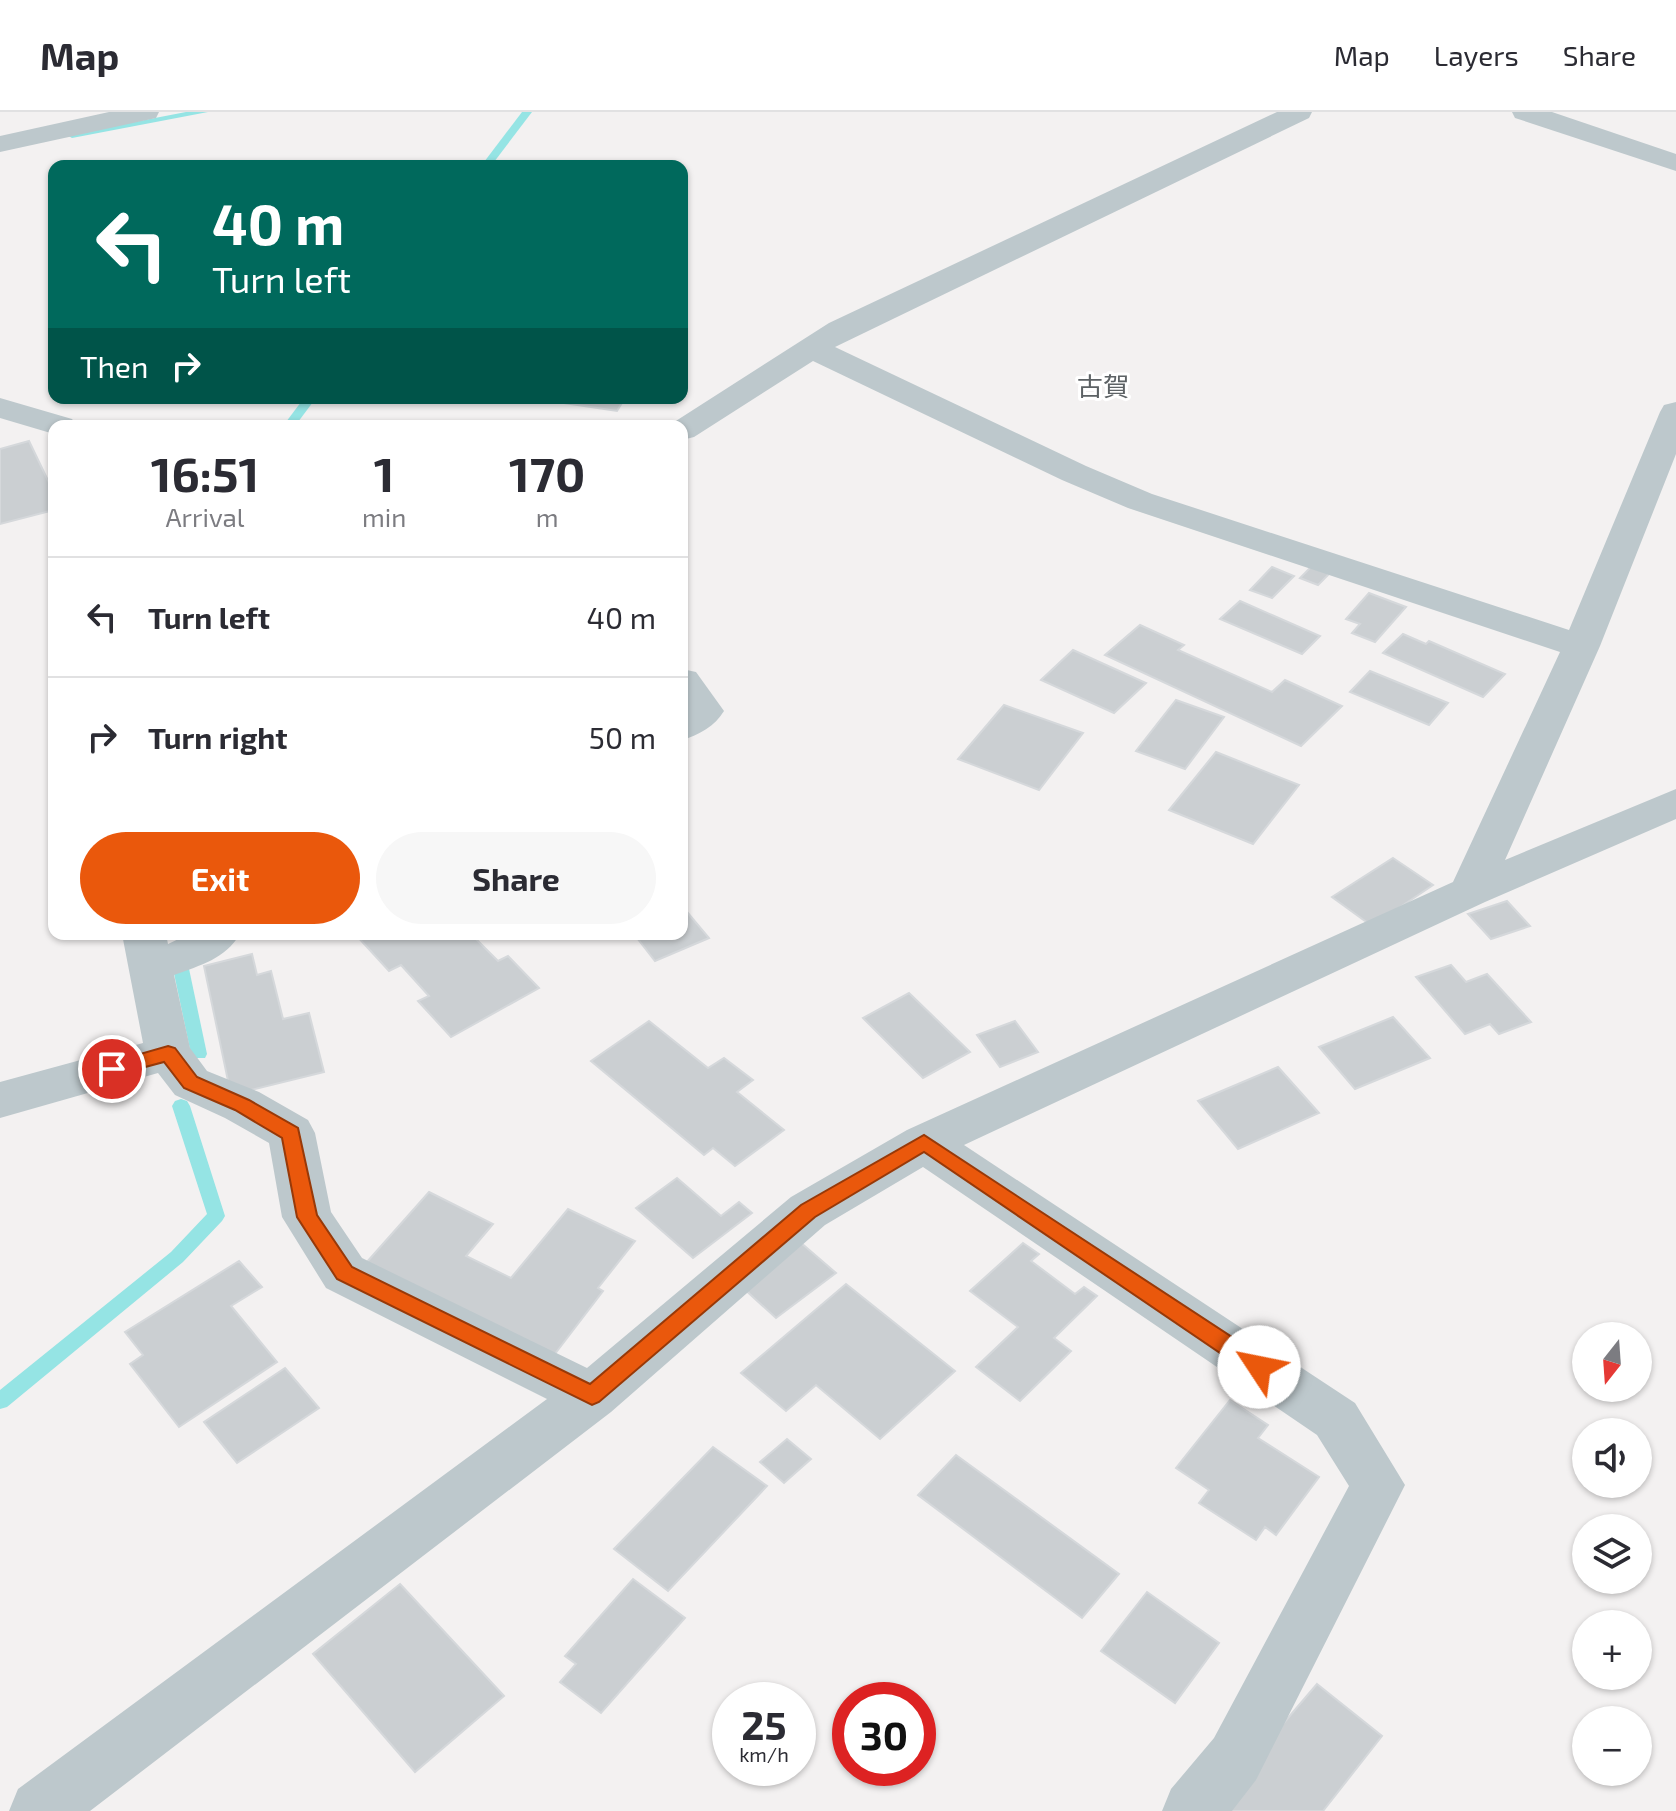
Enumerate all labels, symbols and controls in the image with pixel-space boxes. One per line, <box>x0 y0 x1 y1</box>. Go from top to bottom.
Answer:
text: Map <box>40 32 119 78</box>
text: Map <box>1334 38 1390 72</box>
text: Layers <box>1434 38 1519 72</box>
text: Share <box>1563 38 1636 72</box>
text: 40 m <box>212 189 344 256</box>
icon: left <box>80 192 184 296</box>
text: Turn left <box>212 257 351 300</box>
icon: right <box>164 344 208 388</box>
text: Then <box>80 348 148 384</box>
district label: 古賀 <box>1077 370 1129 401</box>
text: 16:51 <box>151 444 259 502</box>
text: 1 <box>374 444 394 502</box>
text: 170 <box>509 444 585 502</box>
text: Arrival <box>165 501 245 532</box>
text: min <box>362 501 406 532</box>
text: m <box>536 501 559 532</box>
icon: left <box>80 595 124 639</box>
text: Turn left <box>148 599 270 635</box>
text: 40 m <box>586 599 656 635</box>
icon: right <box>80 715 124 759</box>
text: Turn right <box>148 719 288 755</box>
text: 50 m <box>589 719 656 755</box>
button: Exit <box>80 832 360 924</box>
button: Share <box>376 832 656 924</box>
pin <box>78 1035 146 1103</box>
icon: arrive <box>90 1047 134 1091</box>
north arrow <box>1572 1322 1652 1402</box>
map controls <box>1572 1322 1652 1786</box>
position arrow <box>1217 1325 1301 1409</box>
button: sound <box>1572 1418 1652 1498</box>
button: layers <box>1572 1514 1652 1594</box>
button: + <box>1572 1610 1652 1690</box>
speed limit sign: 30 <box>832 1682 936 1786</box>
text: 25 <box>741 1700 787 1748</box>
button: − <box>1572 1706 1652 1786</box>
text: km/h <box>739 1742 789 1766</box>

